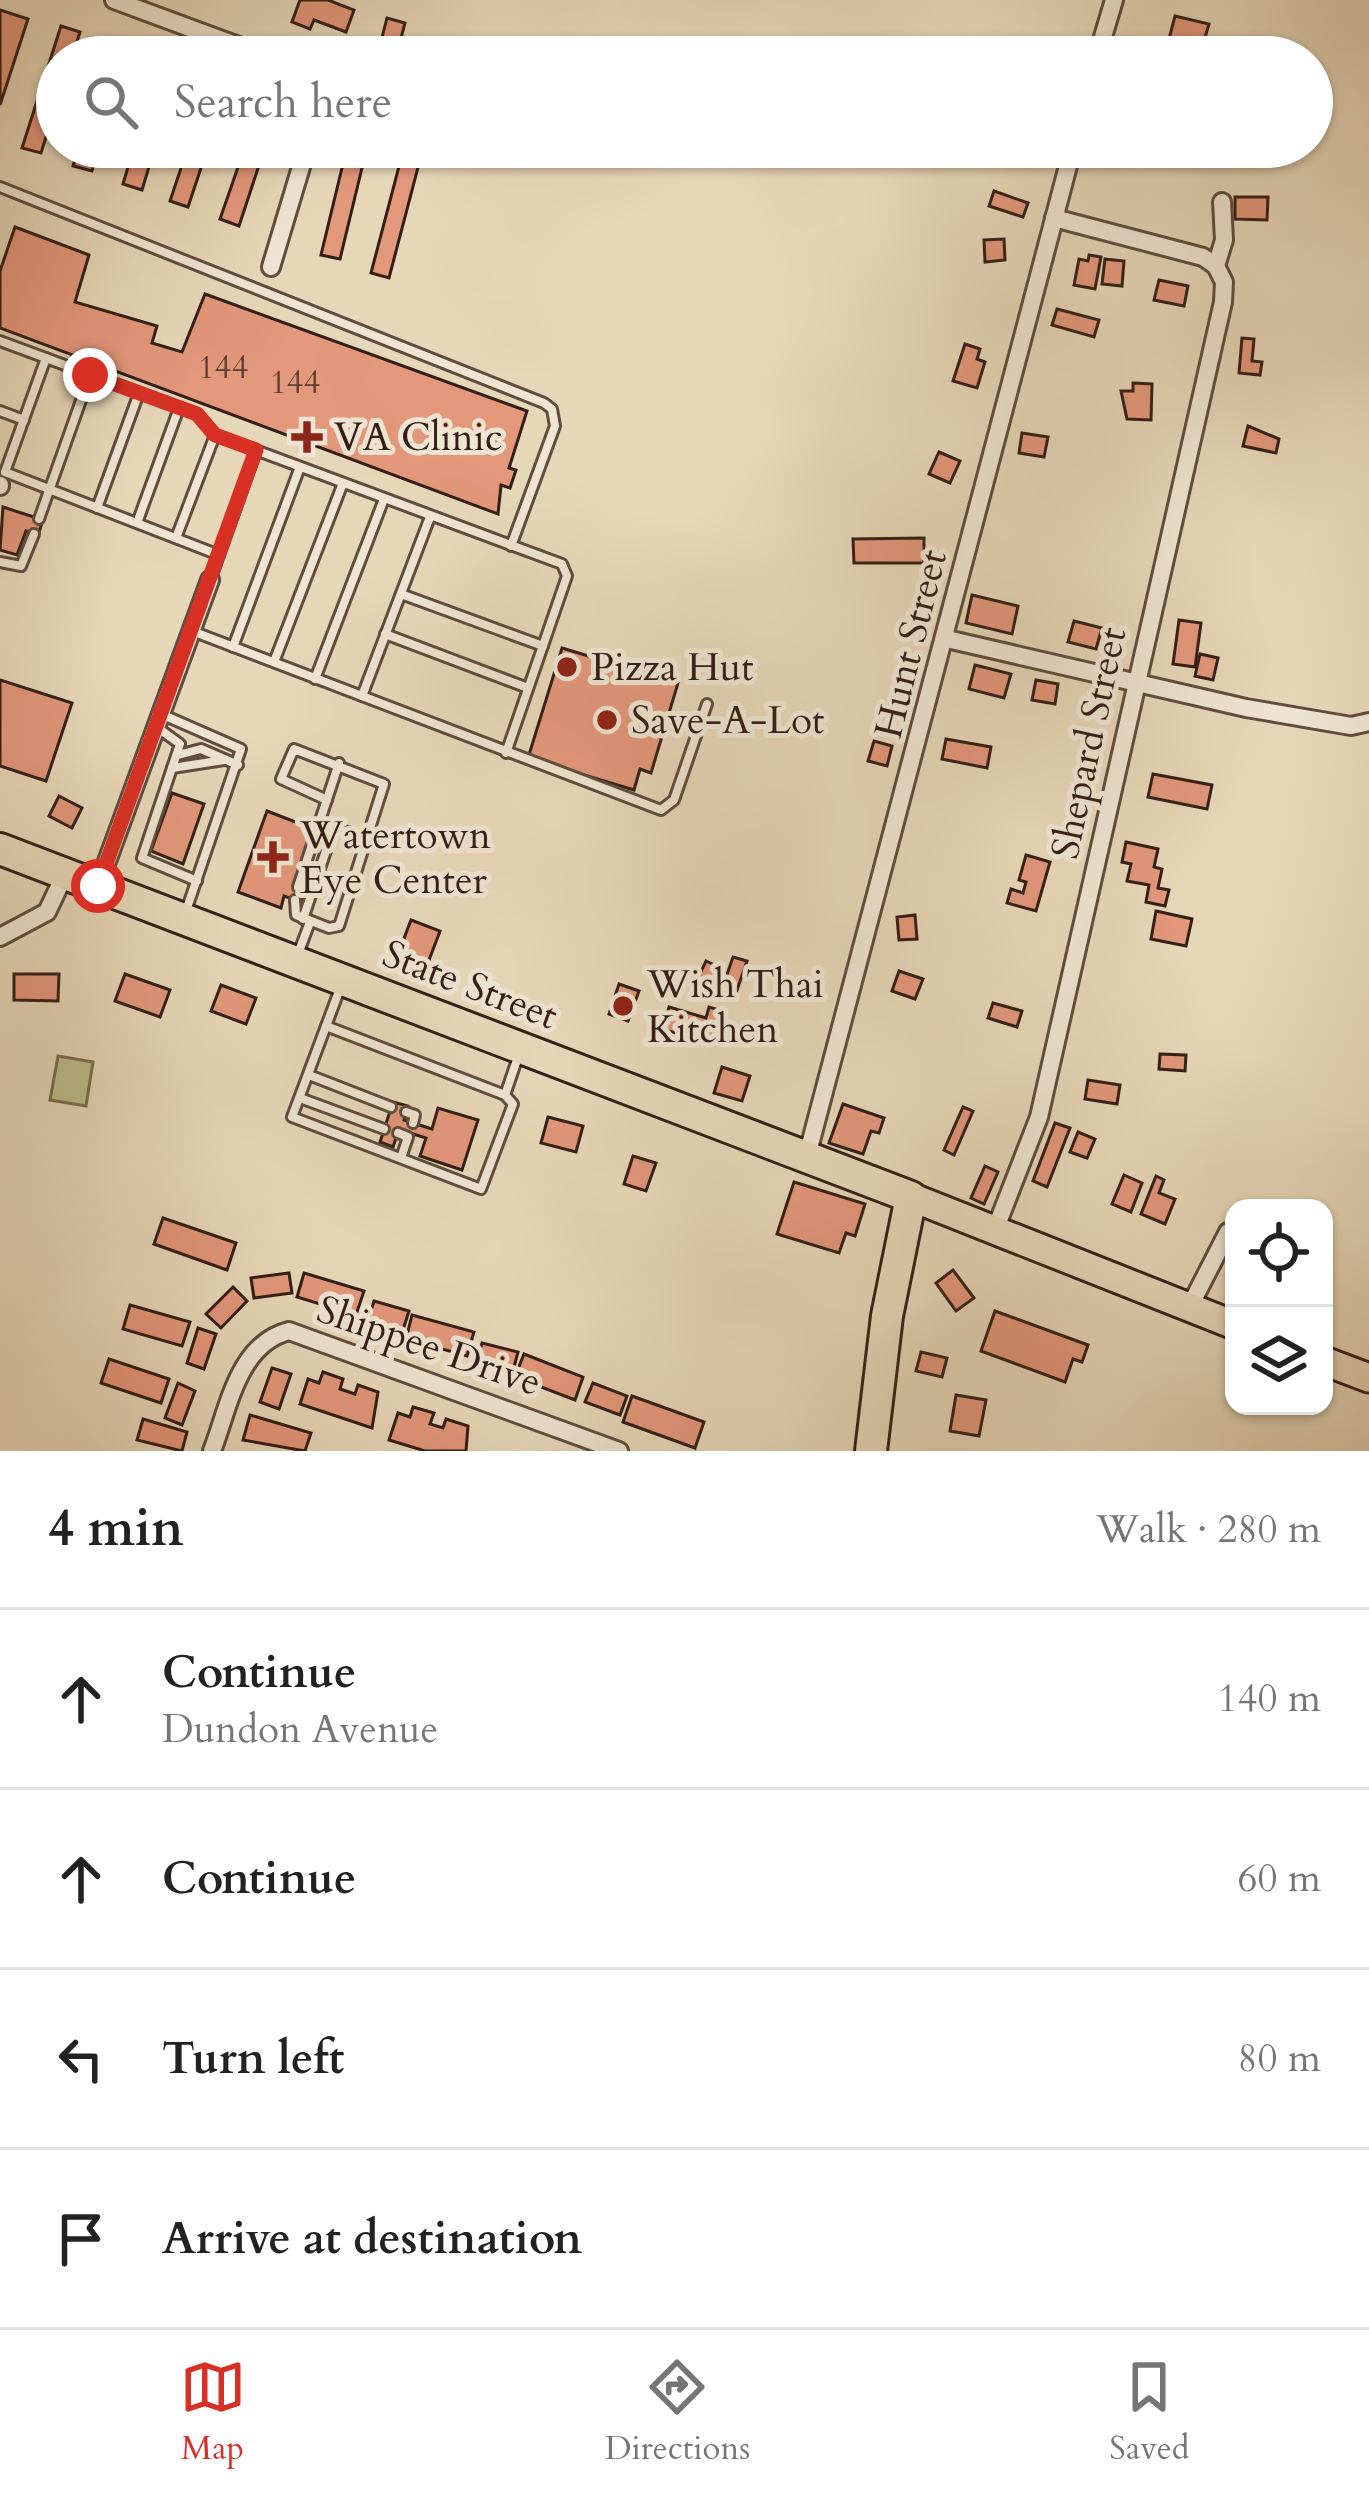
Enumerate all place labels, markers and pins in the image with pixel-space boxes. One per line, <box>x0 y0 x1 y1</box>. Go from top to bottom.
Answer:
place label: VA Clinic <box>334 411 503 464</box>
marker: VA Clinic <box>291 421 323 453</box>
place label: Pizza Hut <box>591 641 754 694</box>
marker: Pizza Hut <box>554 654 580 680</box>
place label: Save-A-Lot <box>631 694 824 747</box>
marker: Save-A-Lot <box>594 707 620 733</box>
place label: Watertown Eye Center <box>299 809 491 907</box>
marker: Watertown Eye Center <box>257 841 289 873</box>
place label: Wish Thai Kitchen <box>646 958 824 1056</box>
marker: Wish Thai Kitchen <box>610 993 636 1019</box>

